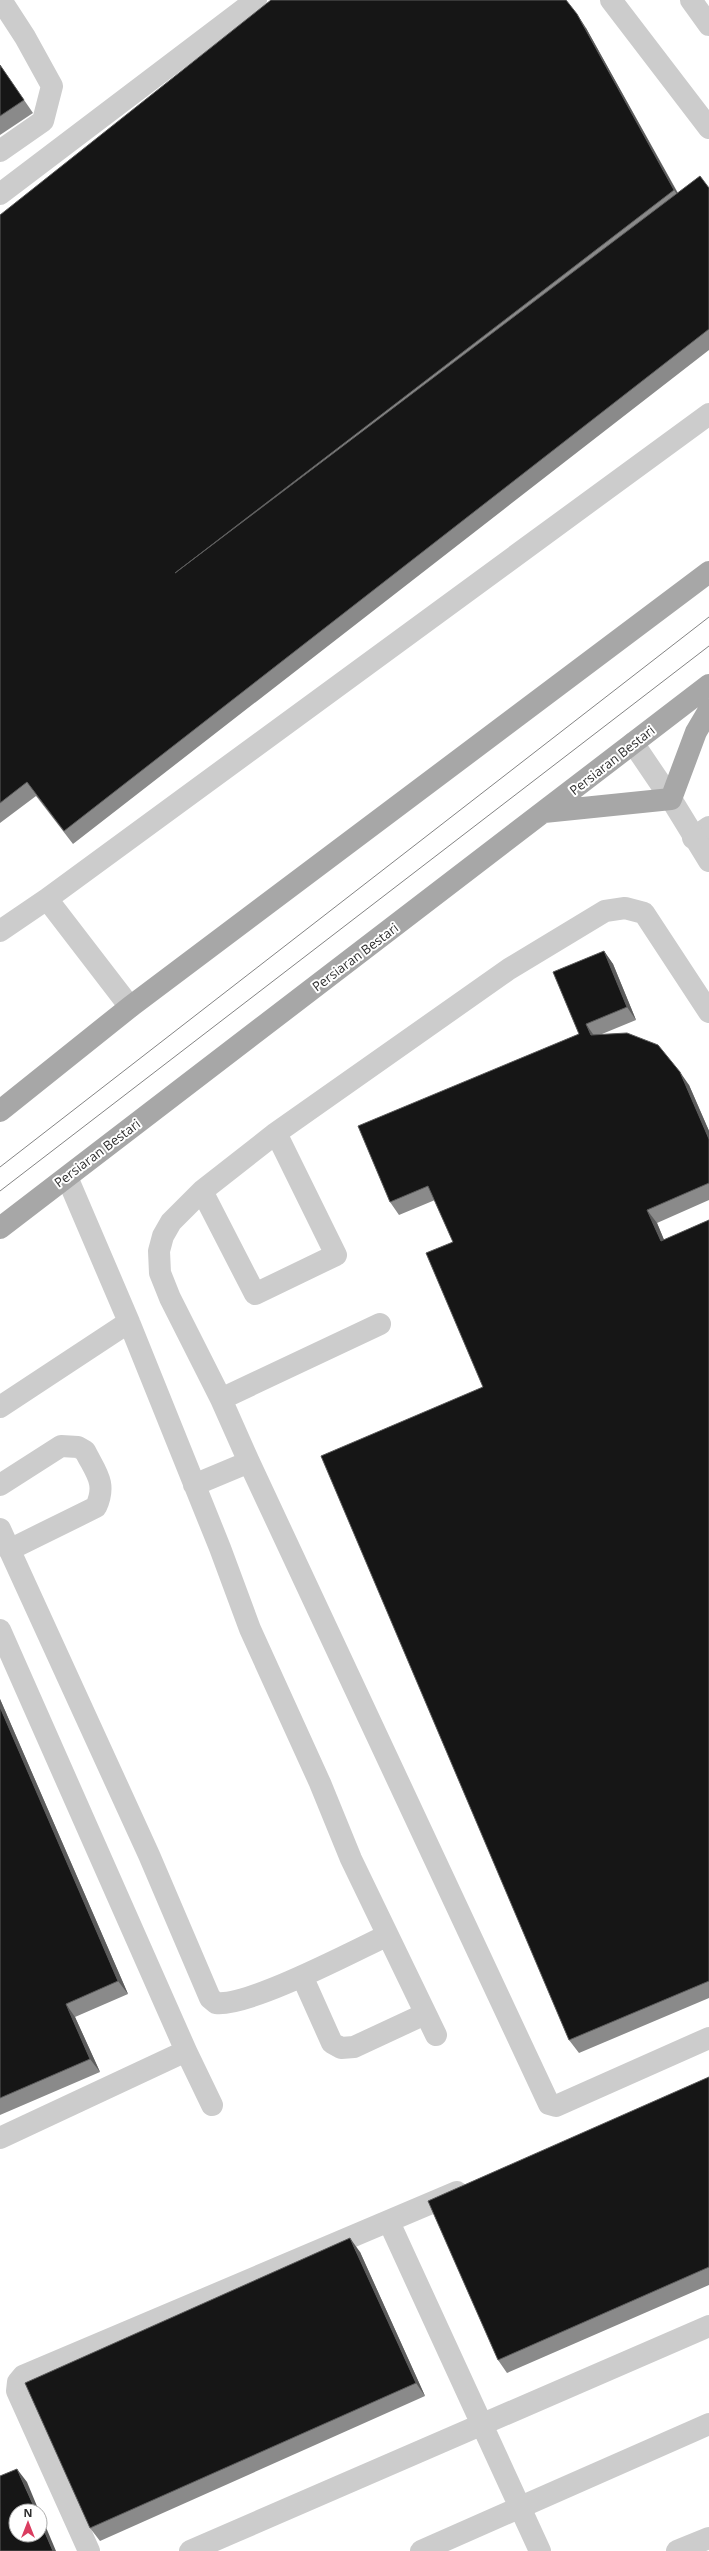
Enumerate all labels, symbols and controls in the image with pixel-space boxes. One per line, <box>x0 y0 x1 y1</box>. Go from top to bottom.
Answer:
street label: Persiaran Bestari <box>566 721 658 799</box>
street label: Persiaran Bestari <box>308 919 402 995</box>
street label: Persiaran Bestari <box>50 1115 144 1191</box>
north arrow <box>8 2503 48 2543</box>
text: N <box>24 2505 32 2520</box>

